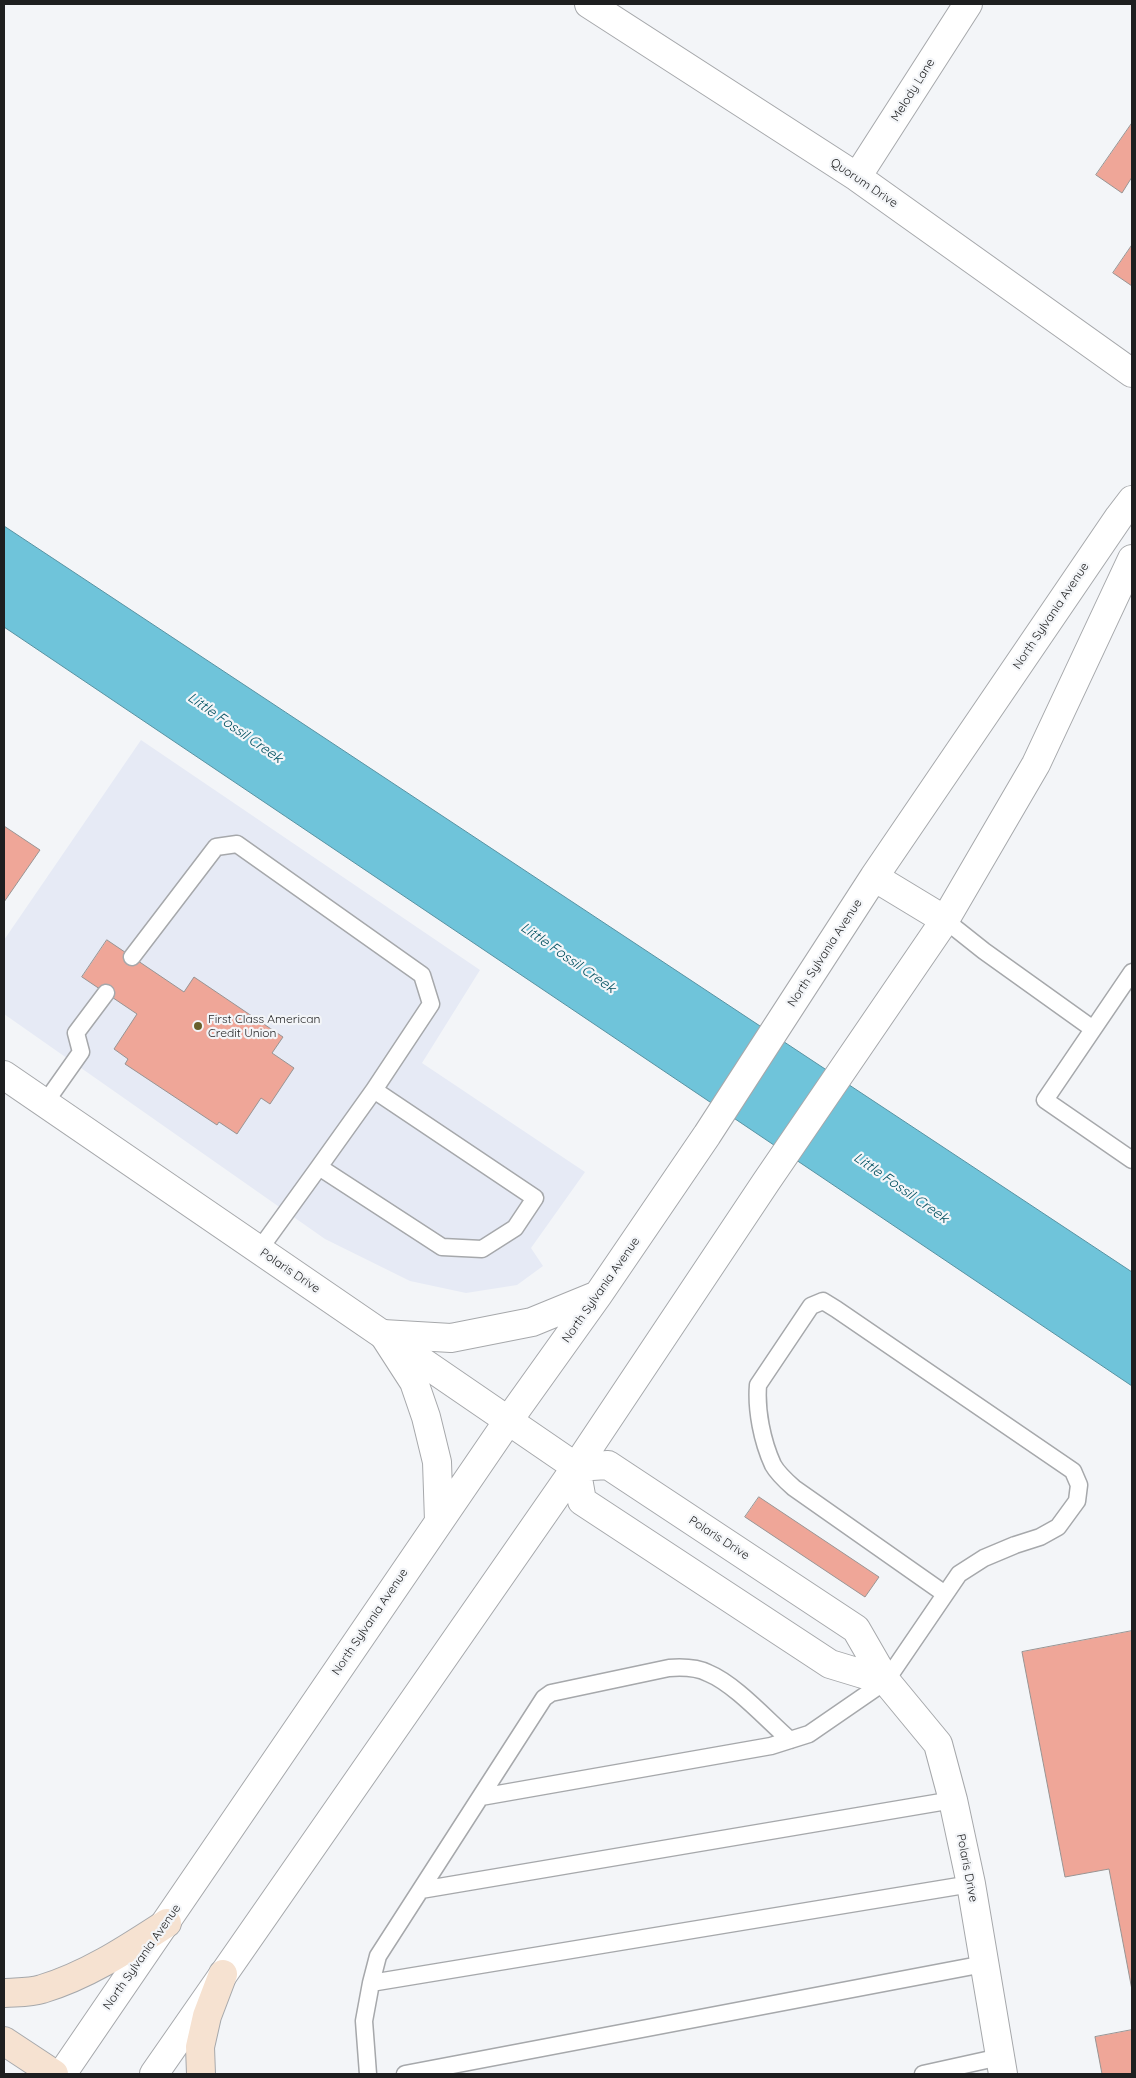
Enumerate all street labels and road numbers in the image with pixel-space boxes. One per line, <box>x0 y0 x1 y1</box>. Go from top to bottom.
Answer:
street label: Melody Lane <box>888 56 938 124</box>
street label: Quorum Drive <box>828 155 900 211</box>
street label: North Sylvania Avenue <box>1010 560 1092 672</box>
street label: North Sylvania Avenue <box>785 896 865 1010</box>
street label: North Sylvania Avenue <box>559 1234 643 1346</box>
street label: Polaris Drive <box>257 1246 323 1296</box>
street label: Polaris Drive <box>686 1513 752 1563</box>
street label: North Sylvania Avenue <box>329 1566 411 1678</box>
street label: Polaris Drive <box>953 1833 981 1903</box>
street label: North Sylvania Avenue <box>100 1901 184 2013</box>

